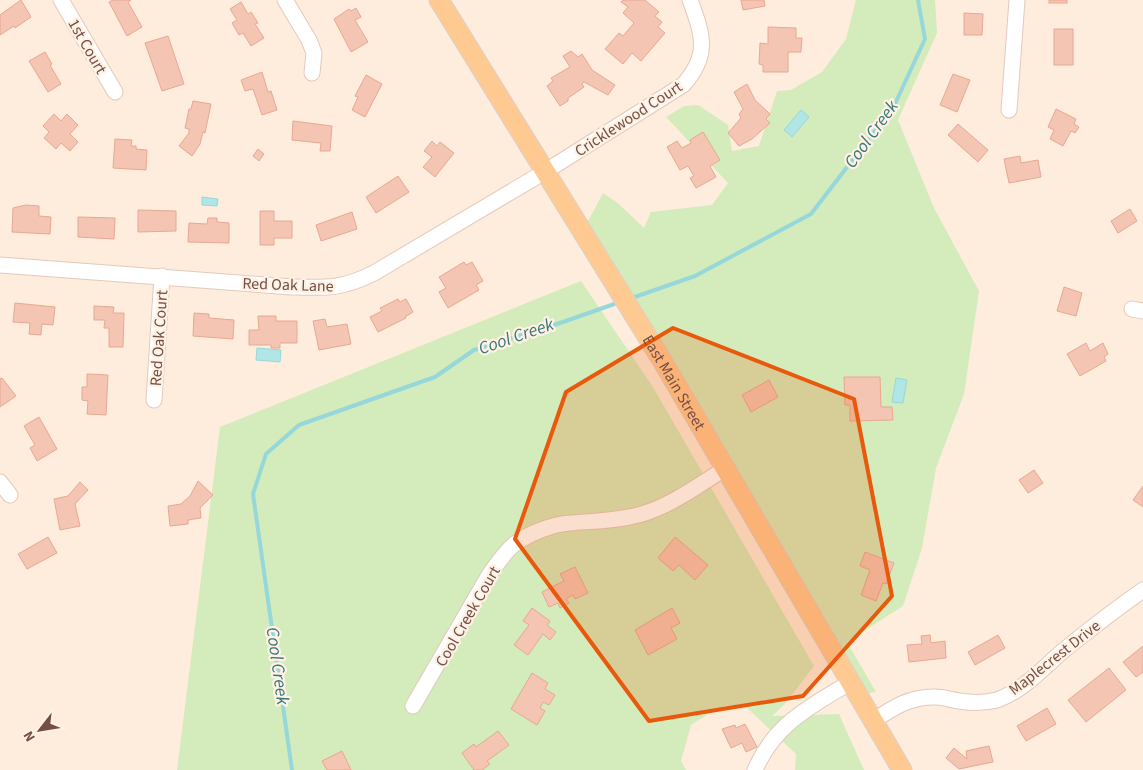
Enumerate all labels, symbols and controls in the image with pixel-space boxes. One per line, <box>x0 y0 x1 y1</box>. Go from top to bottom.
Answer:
street label: 1st Court <box>63 15 112 79</box>
street label: Cricklewood Court <box>570 75 687 162</box>
water label: Cool Creek <box>838 95 905 173</box>
street label: Red Oak Lane <box>242 272 334 298</box>
street label: Red Oak Court <box>145 289 173 387</box>
water label: Cool Creek <box>475 312 558 361</box>
street label: East Main Street <box>637 331 711 435</box>
street label: Cool Creek Court <box>430 562 506 671</box>
street label: Maplecrest Drive <box>1004 615 1105 701</box>
water label: Cool Creek <box>260 626 295 707</box>
north arrow <box>15 705 65 755</box>
text: N <box>19 727 41 745</box>

